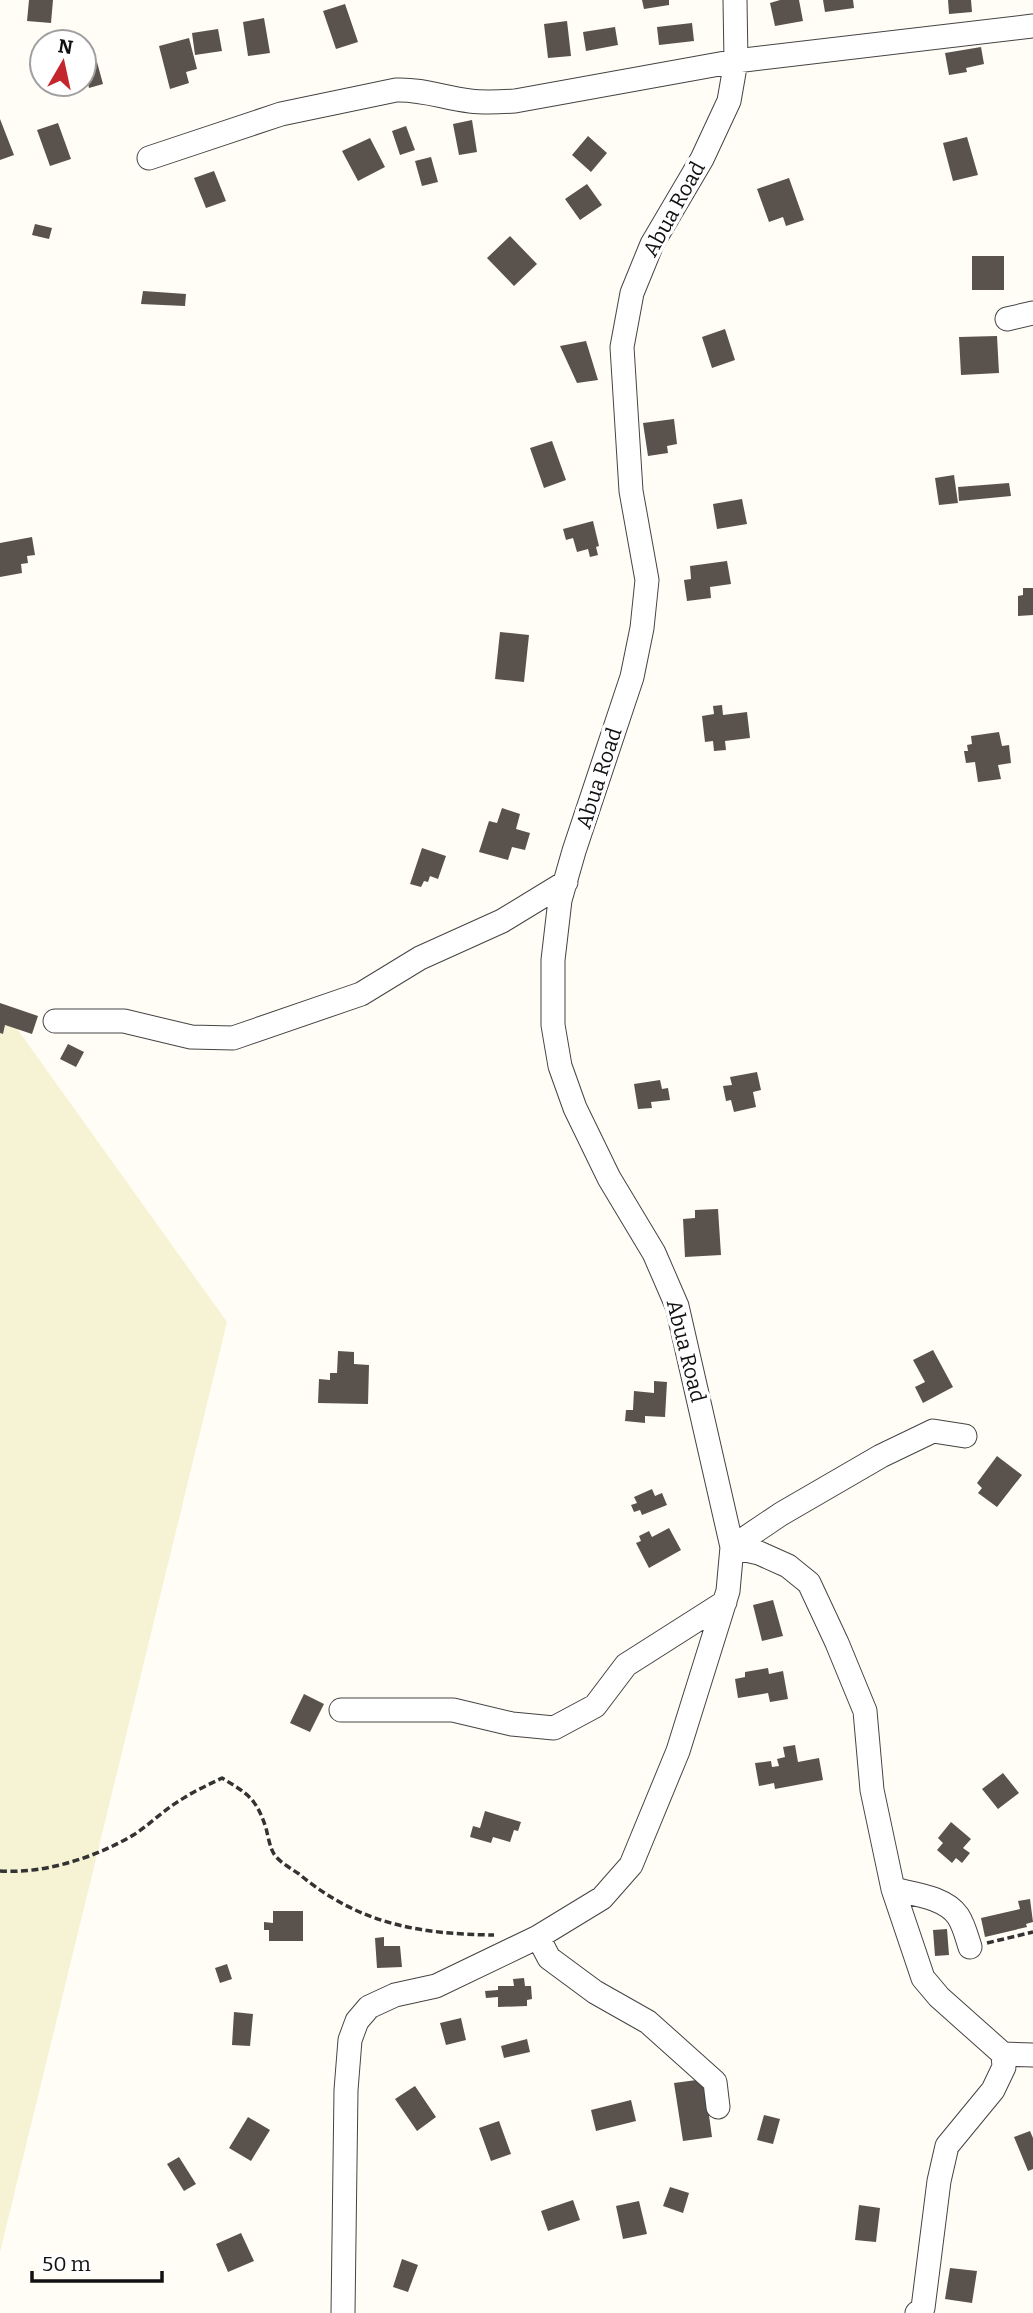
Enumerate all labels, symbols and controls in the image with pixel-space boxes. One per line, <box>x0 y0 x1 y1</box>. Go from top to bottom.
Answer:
north arrow <box>28 28 98 98</box>
text: N <box>57 34 75 59</box>
street label: Abua Road <box>637 157 711 261</box>
street label: Abua Road <box>570 724 628 832</box>
street label: Abua Road <box>661 1297 711 1405</box>
scale bar <box>32 2240 161 2284</box>
text: 50 m <box>42 2251 91 2277</box>

